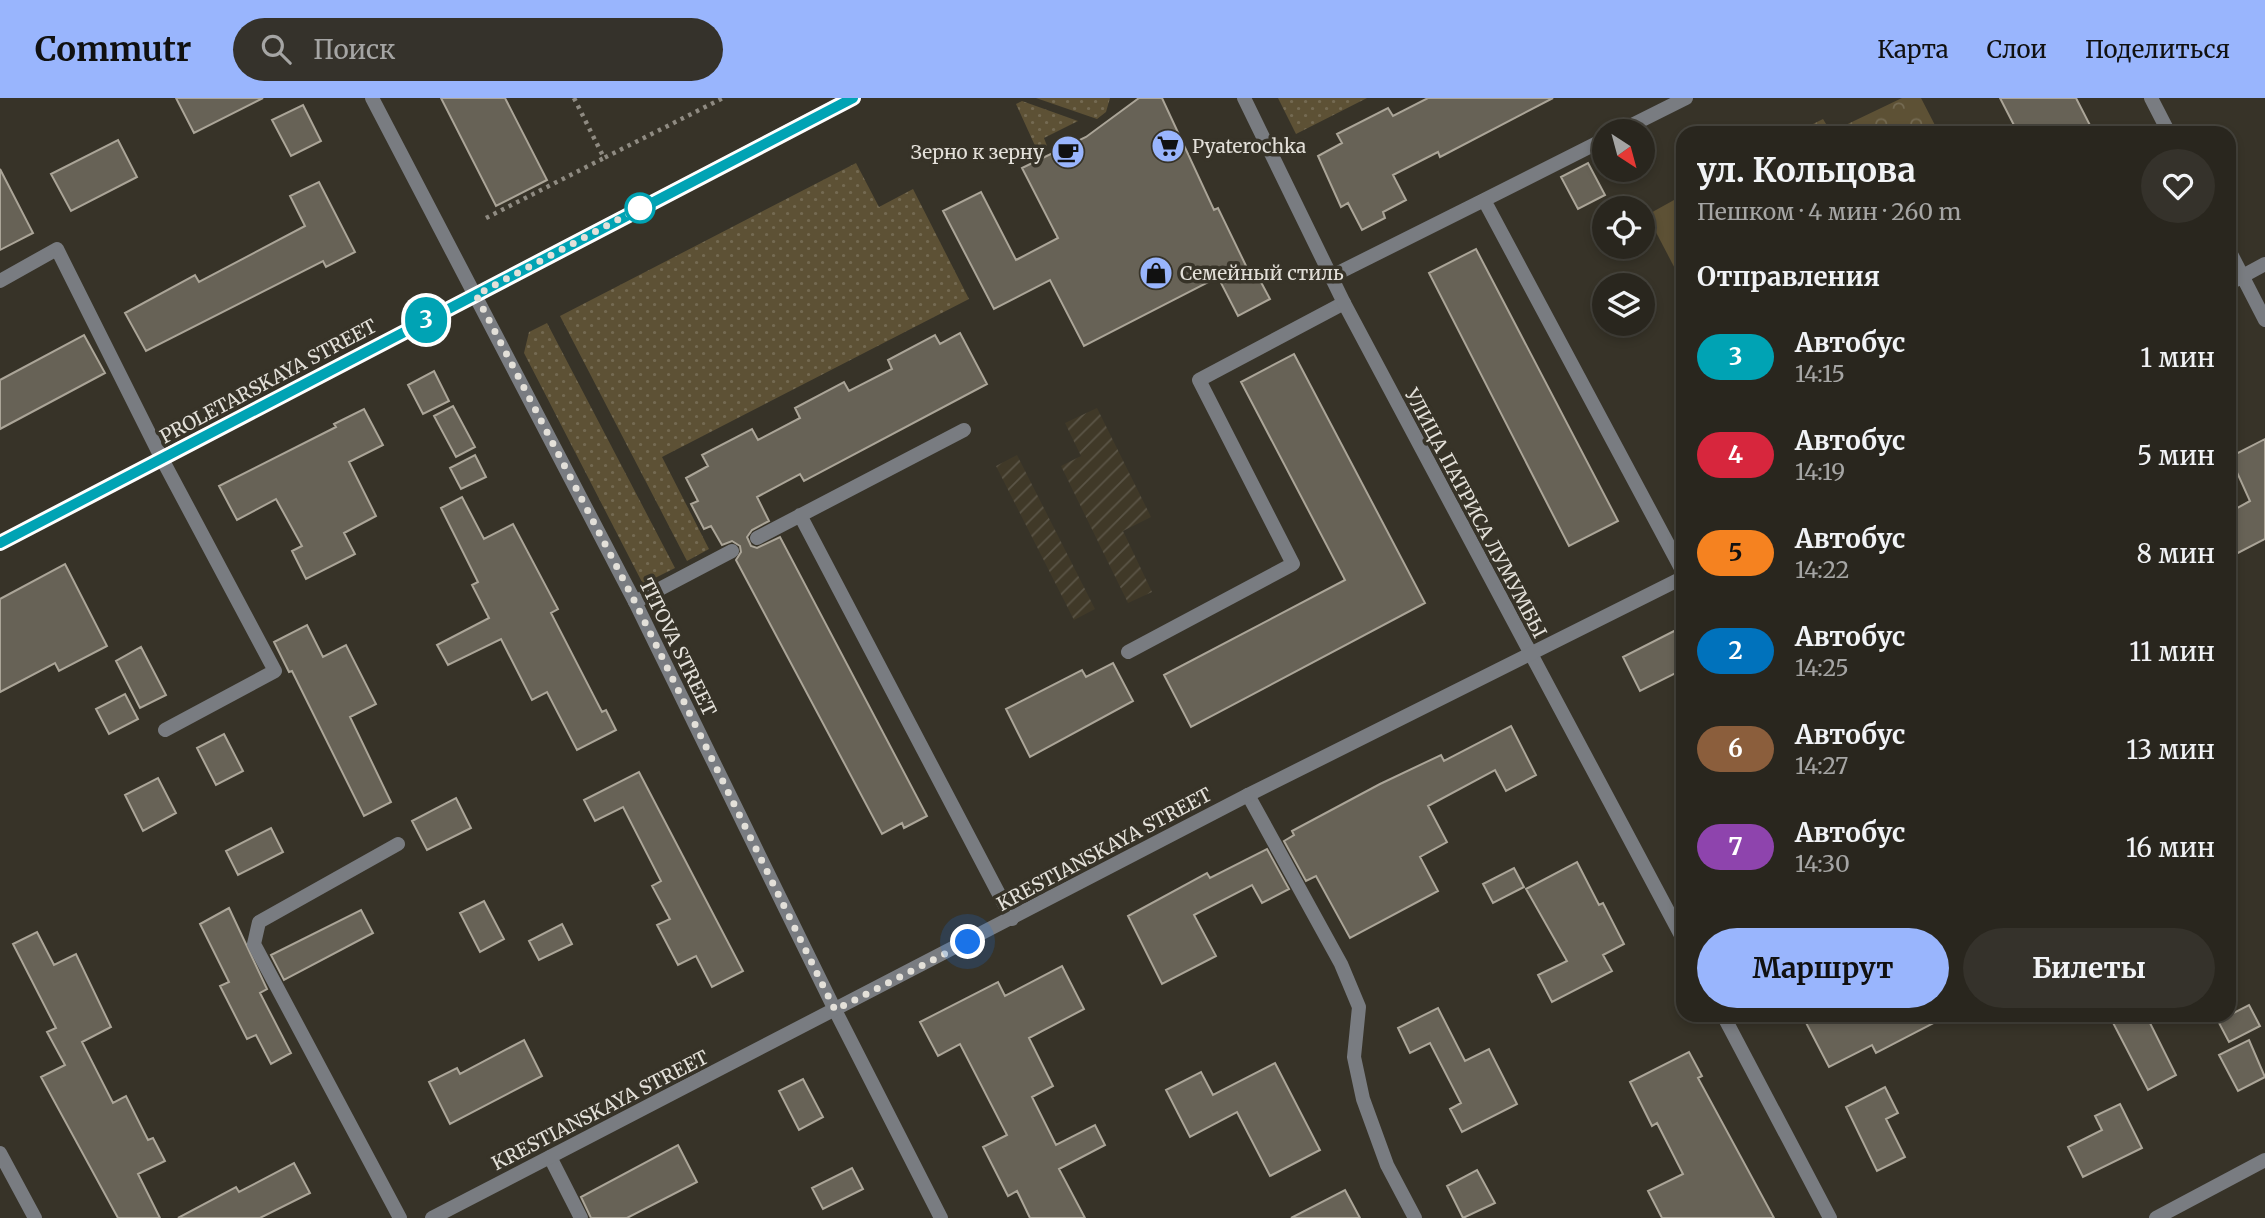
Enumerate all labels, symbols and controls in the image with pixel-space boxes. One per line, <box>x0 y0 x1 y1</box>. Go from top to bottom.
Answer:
search box <box>233 18 723 81</box>
text: Commutr <box>35 29 191 70</box>
icon: search <box>257 30 295 68</box>
text: Поиск <box>313 33 396 66</box>
text: Карта <box>1877 34 1949 65</box>
text: Слои <box>1987 34 2047 65</box>
text: Поделиться <box>2085 34 2230 65</box>
north arrow <box>1592 119 1656 182</box>
map controls <box>1592 119 1655 336</box>
supermarket icon: Pyaterochka <box>1149 127 1187 165</box>
cafe icon: Зерно к зерну <box>1049 133 1087 171</box>
place label: Pyaterochka <box>1192 134 1306 158</box>
place label: Зерно к зерну <box>911 140 1044 164</box>
button: heart <box>2141 149 2215 223</box>
text: ул. Кольцова <box>1697 150 1916 191</box>
unlabelled marker <box>625 193 655 223</box>
button: locate <box>1592 196 1655 259</box>
text: Пешком · 4 мин · 260 m <box>1697 197 1961 226</box>
shop icon: Семейный стиль <box>1137 254 1175 292</box>
text: Отправления <box>1697 260 1880 293</box>
place label: Семейный стиль <box>1180 261 1344 285</box>
button: layers <box>1592 273 1655 336</box>
line badge: 3 <box>403 297 449 343</box>
text: 3 <box>419 304 433 335</box>
street label: PROLETARSKAYA STREET <box>156 314 380 448</box>
text: Автобус <box>1795 326 1905 359</box>
text: 3 <box>1729 341 1742 372</box>
text: 1 мин <box>2140 341 2215 374</box>
text: 14:15 <box>1795 359 1845 388</box>
street label: УЛИЦА ПАТРИСА ЛУМУМБЫ <box>1399 383 1552 642</box>
text: Автобус <box>1795 424 1905 457</box>
text: 4 <box>1728 439 1743 470</box>
text: 5 мин <box>2137 439 2215 472</box>
text: 14:19 <box>1795 457 1845 486</box>
text: Автобус <box>1795 522 1905 555</box>
text: 5 <box>1728 537 1743 568</box>
text: 8 мин <box>2137 537 2215 570</box>
text: 14:22 <box>1795 555 1849 584</box>
street label: TITOVA STREET <box>634 574 722 720</box>
text: Автобус <box>1795 620 1905 653</box>
text: 2 <box>1728 635 1743 666</box>
text: 11 мин <box>2129 635 2215 668</box>
text: 14:25 <box>1795 653 1849 682</box>
text: Автобус <box>1795 718 1905 751</box>
text: 6 <box>1728 733 1743 764</box>
text: 13 мин <box>2126 733 2215 766</box>
text: 14:27 <box>1795 751 1848 780</box>
street label: KRESTIANSKAYA STREET <box>992 782 1216 916</box>
text: Автобус <box>1795 816 1905 849</box>
text: 7 <box>1728 831 1743 862</box>
text: 16 мин <box>2126 831 2215 864</box>
text: 14:30 <box>1795 849 1850 878</box>
your location <box>950 924 985 959</box>
button: Маршрут <box>1697 928 1949 1008</box>
button: Билеты <box>1963 928 2215 1008</box>
street label: KRESTIANSKAYA STREET <box>488 1045 712 1175</box>

